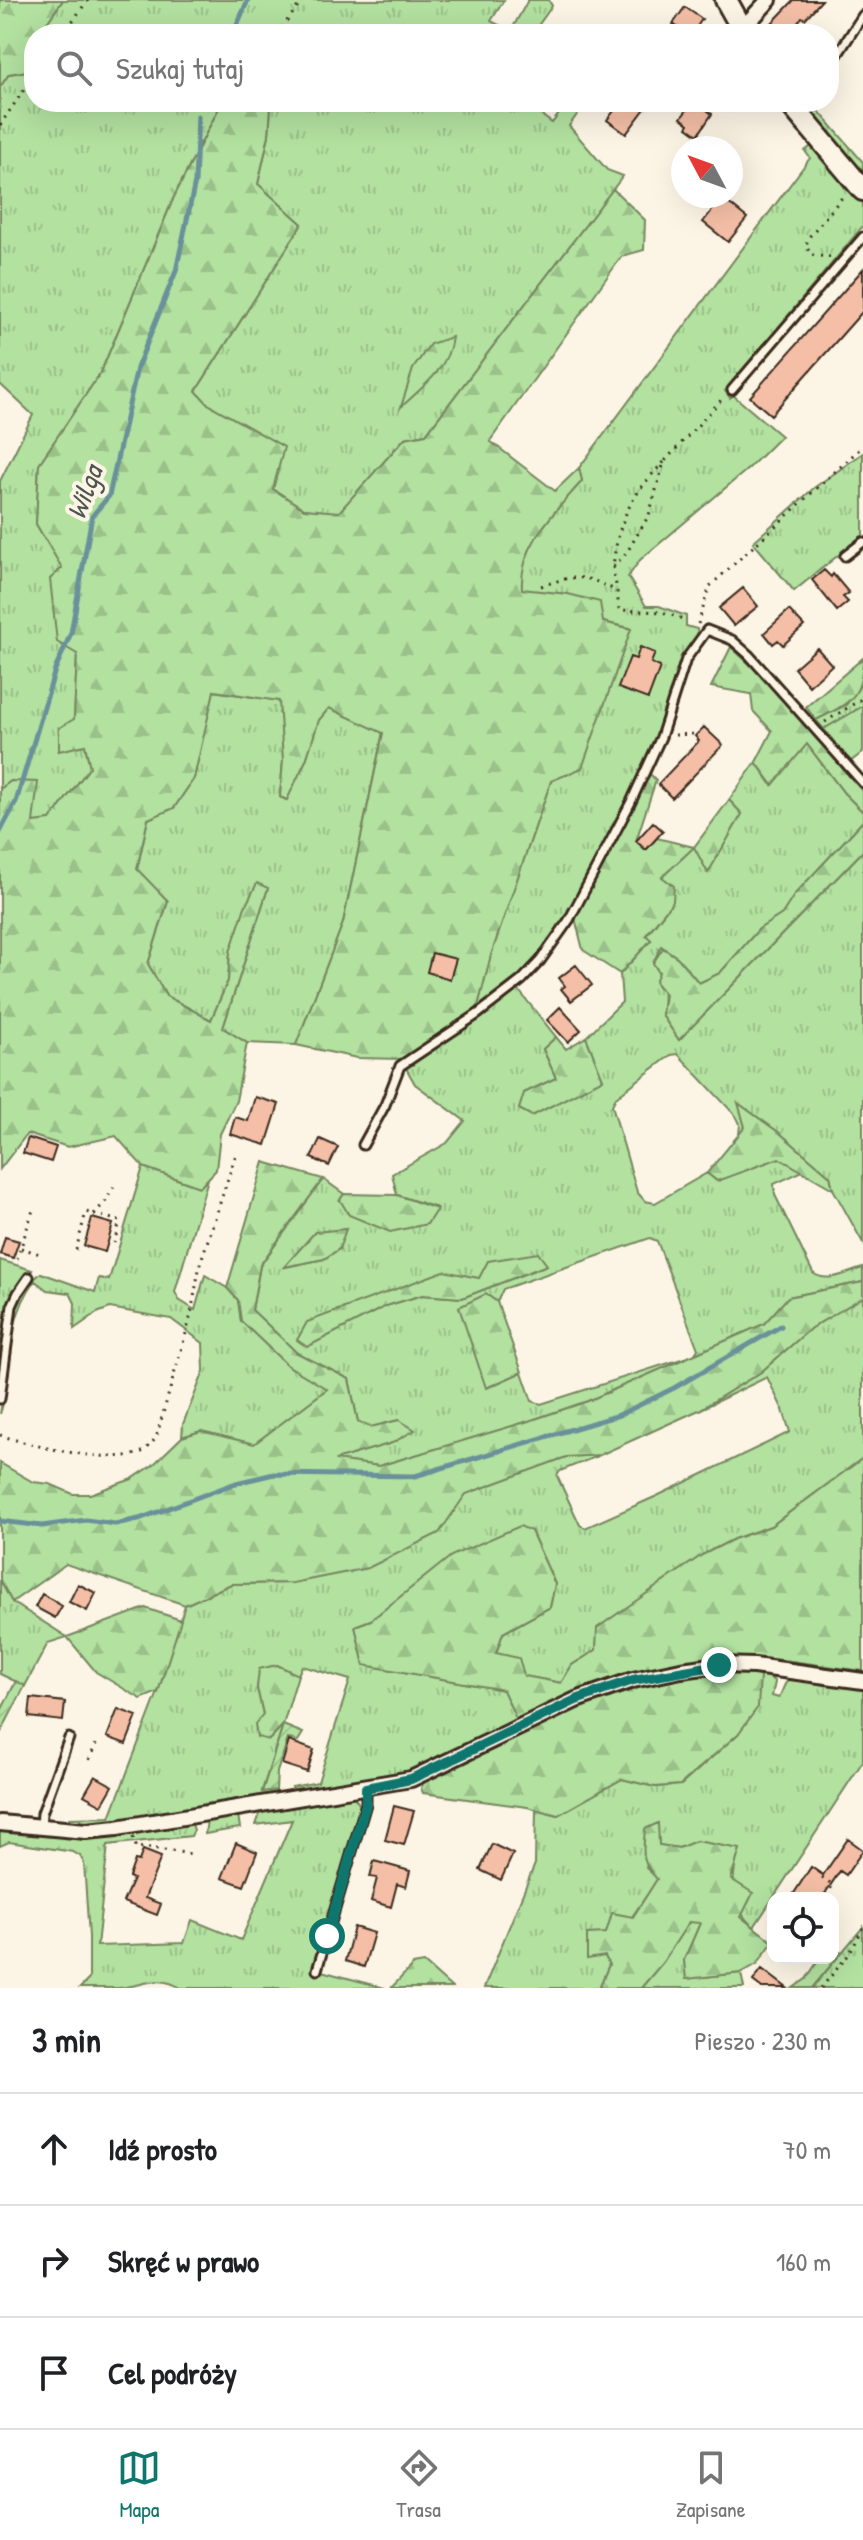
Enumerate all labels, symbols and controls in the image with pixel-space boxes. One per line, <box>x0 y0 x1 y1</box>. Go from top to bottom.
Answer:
search box <box>24 24 839 112</box>
icon: search <box>52 46 96 90</box>
text: Szukaj tutaj <box>116 48 244 88</box>
north arrow <box>671 136 743 208</box>
water label: Wilga <box>57 457 112 524</box>
route end <box>701 1647 737 1683</box>
map controls <box>767 1892 839 1964</box>
button: locate <box>767 1892 839 1964</box>
route start <box>309 1918 345 1954</box>
text: 3 min <box>32 2017 101 2063</box>
text: Pieszo · 230 m <box>694 2023 831 2058</box>
icon: ahead <box>32 2127 76 2171</box>
text: Idź prosto <box>108 2129 217 2169</box>
text: 70 m <box>783 2132 831 2167</box>
icon: right <box>32 2239 76 2283</box>
text: Skręć w prawo <box>108 2241 259 2281</box>
text: 160 m <box>776 2244 831 2279</box>
icon: arrive <box>32 2351 76 2395</box>
text: Cel podróży <box>108 2353 237 2393</box>
tab: Mapa <box>117 2446 161 2524</box>
tab: Trasa <box>396 2446 441 2524</box>
tab: Zapisane <box>676 2446 746 2524</box>

